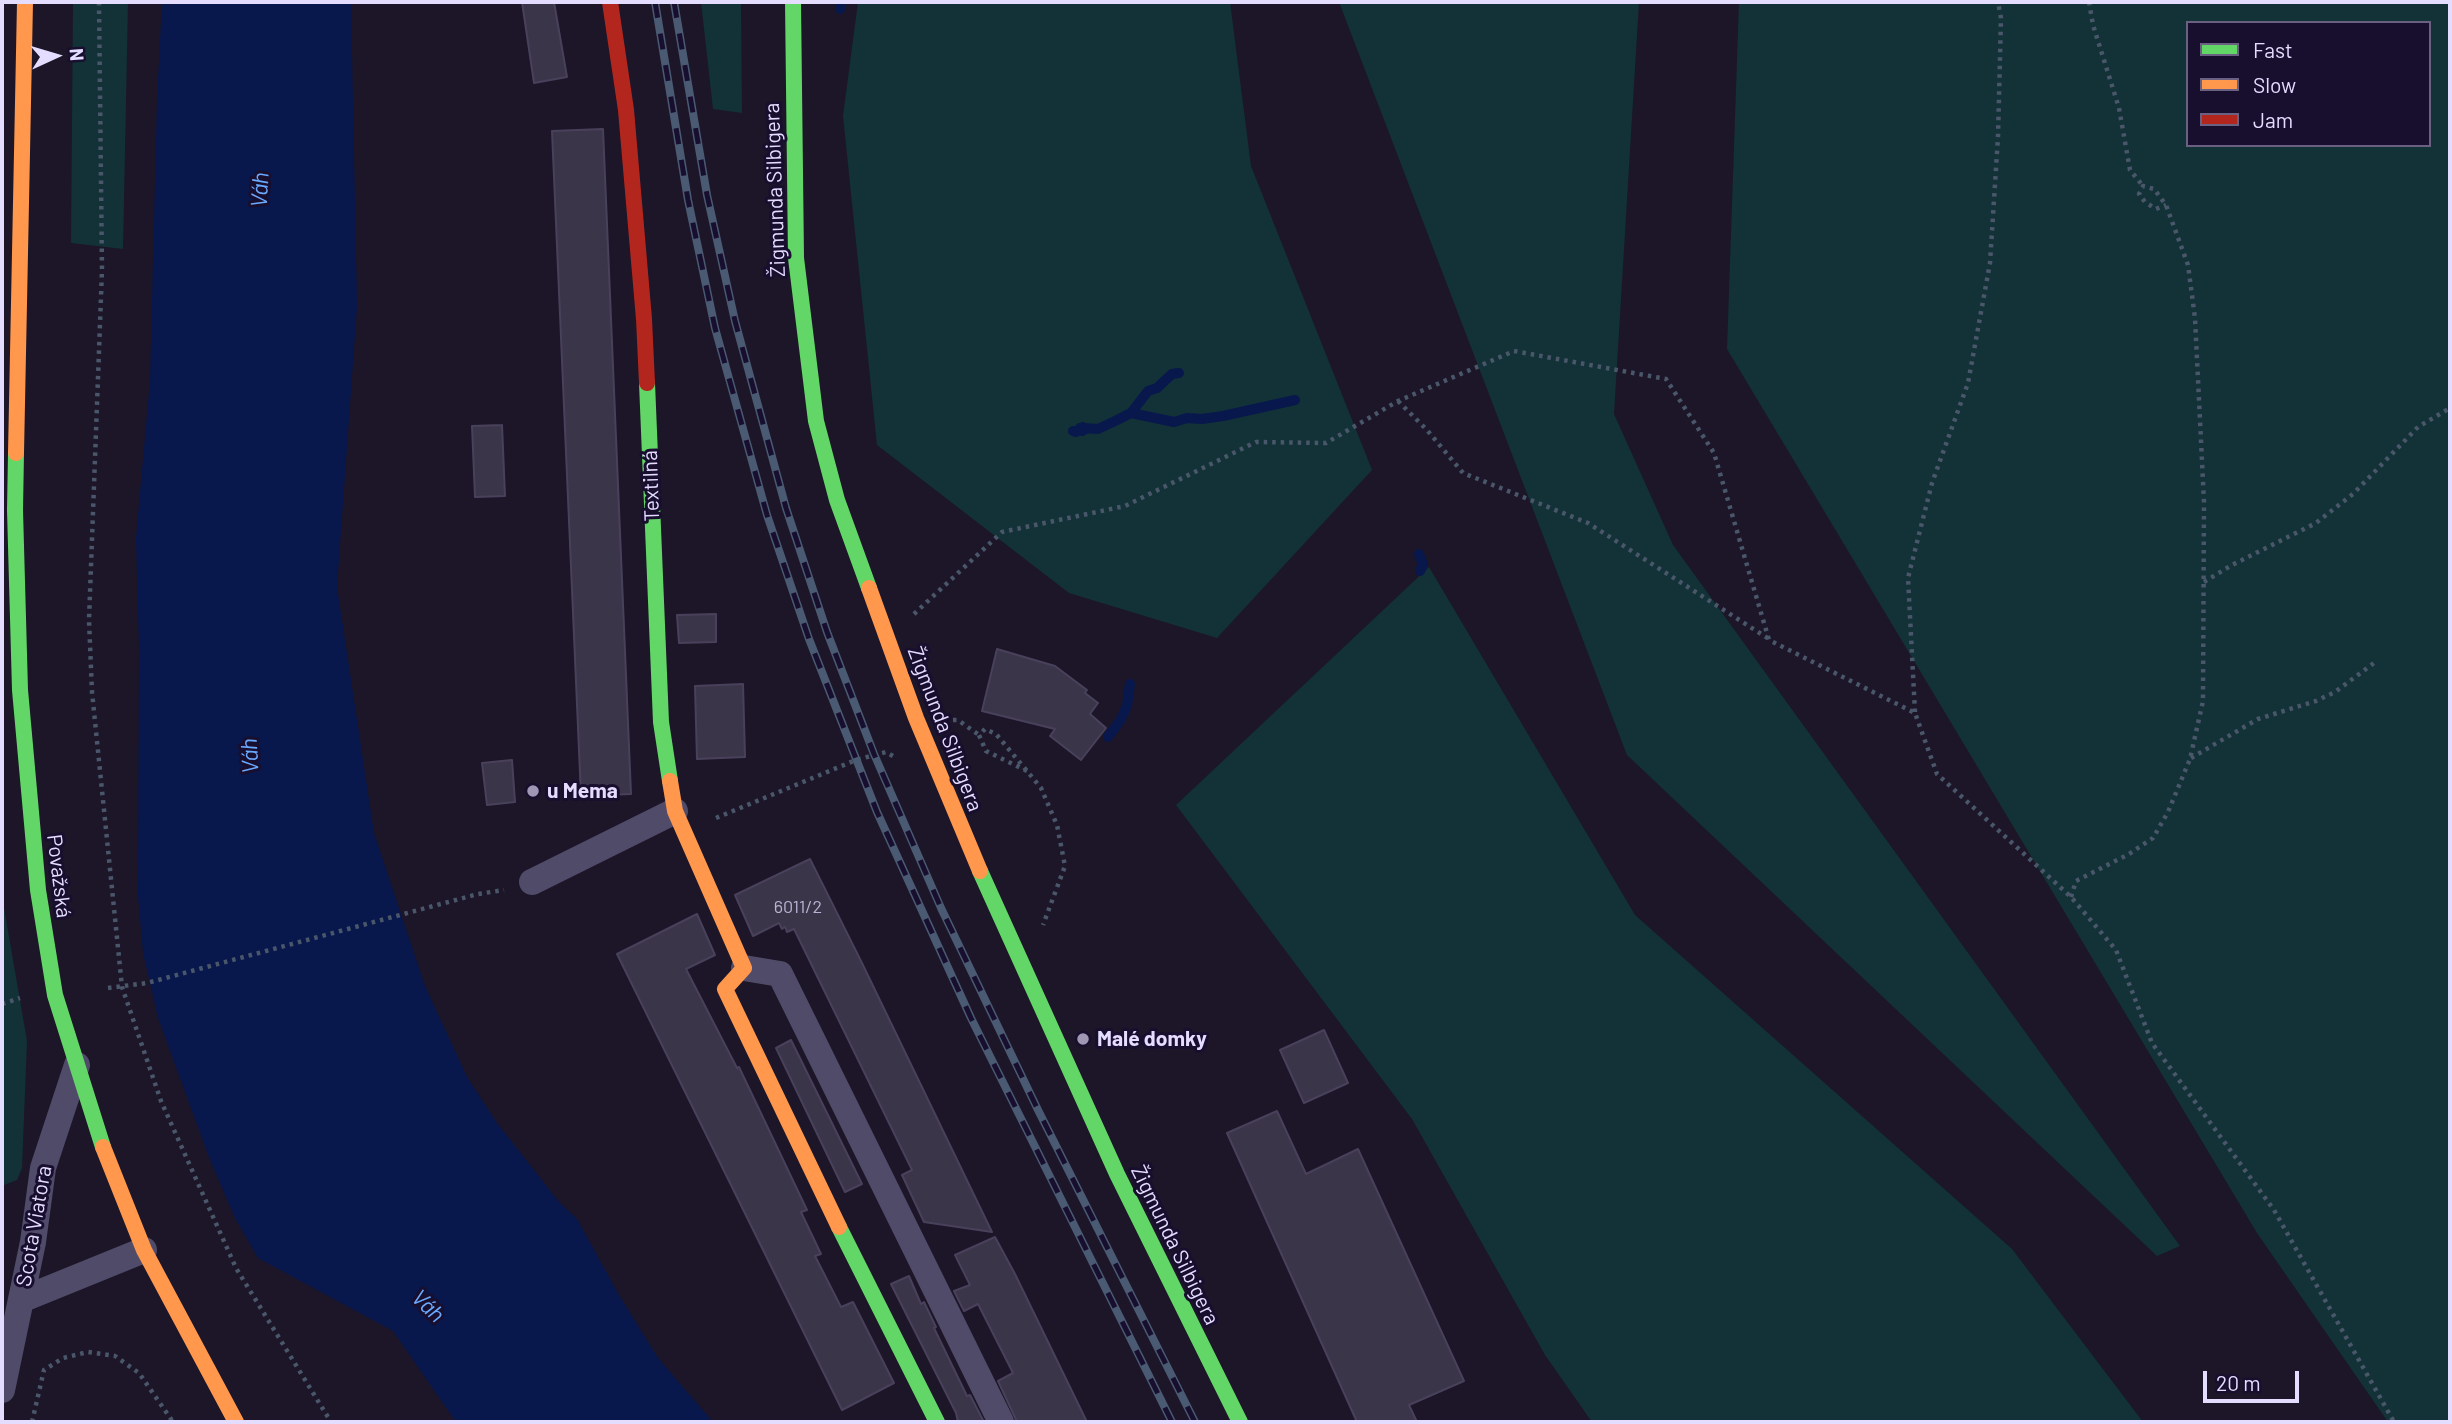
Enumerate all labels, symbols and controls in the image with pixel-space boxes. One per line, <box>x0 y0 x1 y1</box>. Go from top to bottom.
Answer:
north arrow <box>21 21 91 91</box>
legend <box>2186 21 2431 147</box>
text: Fast <box>2253 37 2293 62</box>
text: N <box>66 47 89 62</box>
text: Slow <box>2253 72 2296 97</box>
street label: Žigmunda Silbigera <box>759 102 791 278</box>
text: Jam <box>2253 107 2293 132</box>
water label: Váh <box>245 172 275 208</box>
street label: Textilná <box>637 450 665 522</box>
street label: Žigmunda Silbigera <box>902 643 988 815</box>
water label: Váh <box>235 738 265 774</box>
place label: u Mema <box>547 778 618 804</box>
marker: u Mema <box>525 783 541 799</box>
street label: Považská <box>41 833 77 919</box>
house number: 6011/2 <box>774 896 822 918</box>
place label: Malé domky <box>1097 1026 1207 1052</box>
marker: Malé domky <box>1075 1031 1091 1047</box>
street label: Žigmunda Silbigera <box>1125 1161 1225 1329</box>
street label: Scota Viatora <box>11 1163 57 1289</box>
water label: Váh <box>406 1284 450 1328</box>
scale bar <box>2207 1358 2303 1402</box>
text: 20 m <box>2216 1370 2261 1395</box>

